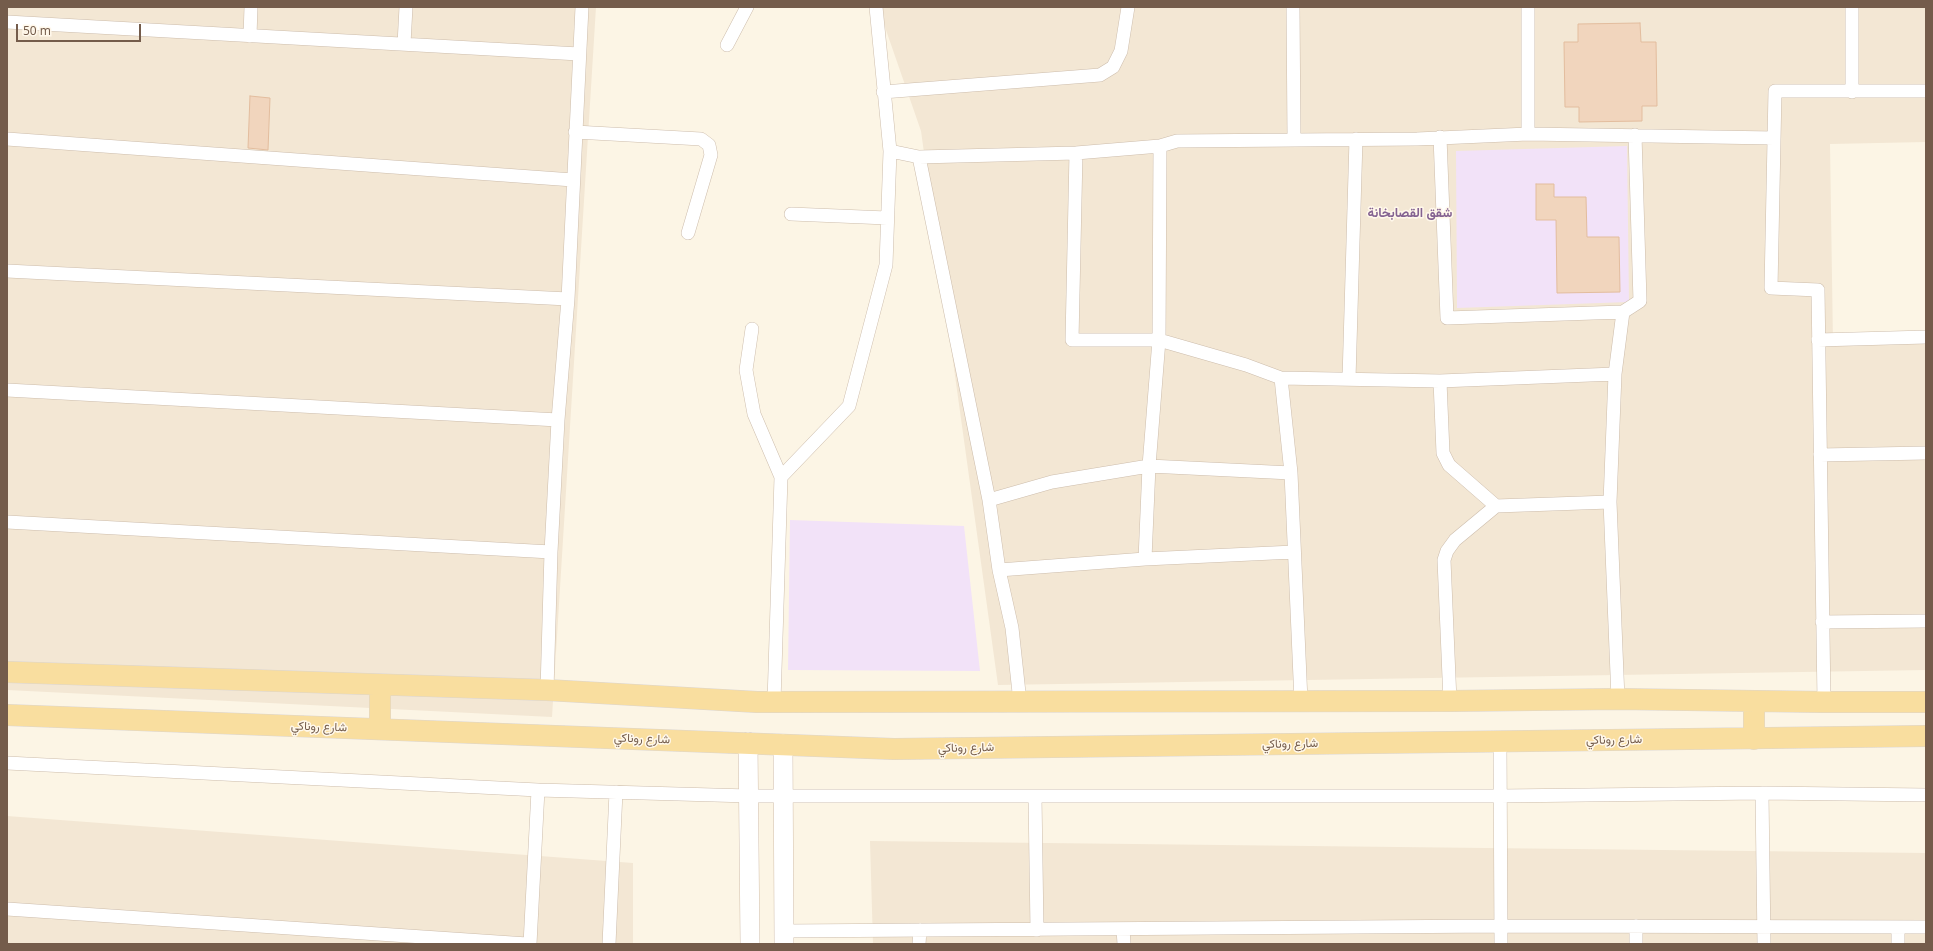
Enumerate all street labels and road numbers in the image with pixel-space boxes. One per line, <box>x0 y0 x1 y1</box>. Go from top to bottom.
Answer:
street label: شارع روناكي <box>291 719 347 735</box>
street label: شارع روناكي <box>614 731 670 747</box>
street label: شارع روناكي <box>1586 732 1642 748</box>
street label: شارع روناكي <box>1262 736 1318 752</box>
street label: شارع روناكي <box>938 740 994 756</box>

